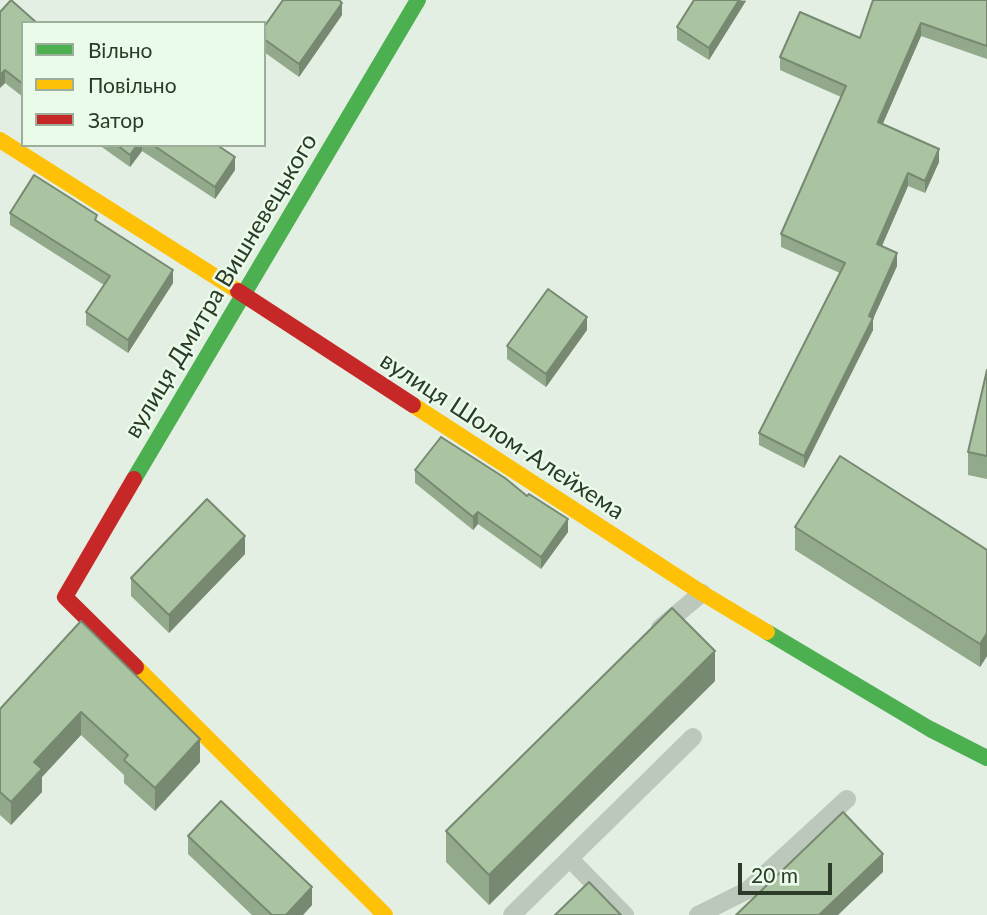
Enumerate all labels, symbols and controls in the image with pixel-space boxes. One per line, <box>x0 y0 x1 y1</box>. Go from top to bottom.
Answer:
legend <box>21 21 266 147</box>
text: Вільно <box>88 37 152 62</box>
text: Повільно <box>88 72 177 97</box>
text: Затор <box>88 107 144 132</box>
street label: вулиця Дмитра Вишневецького <box>118 128 324 444</box>
street label: вулиця Шолом-Алейхема <box>375 346 629 526</box>
scale bar <box>742 848 836 892</box>
text: 20 m <box>751 862 798 887</box>

